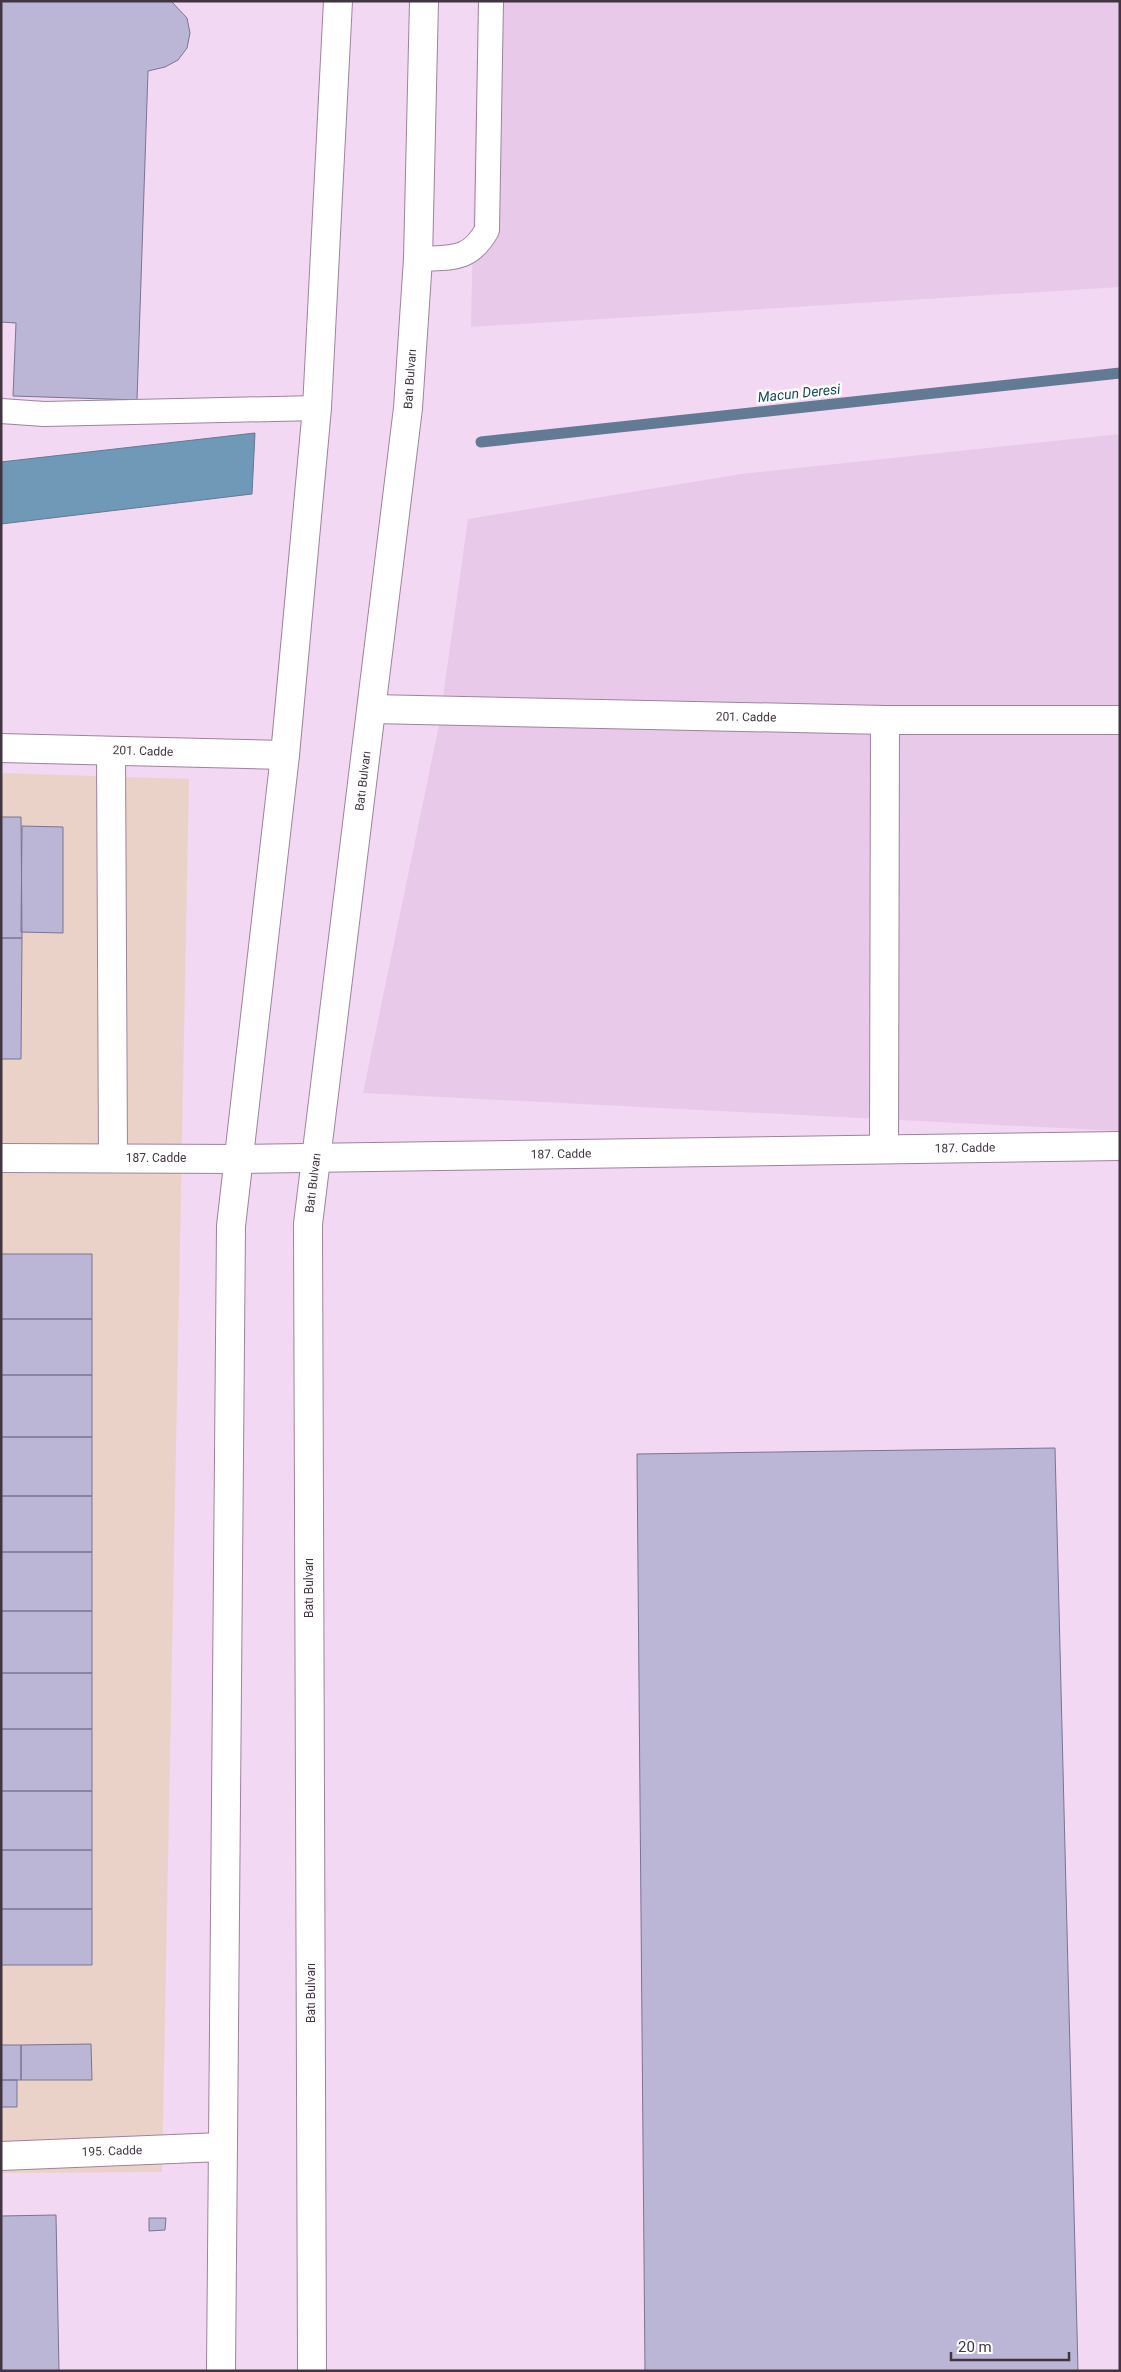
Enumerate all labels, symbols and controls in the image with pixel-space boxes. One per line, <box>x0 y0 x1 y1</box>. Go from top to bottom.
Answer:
street label: Batı Bulvarı <box>401 348 419 410</box>
water label: Macun Deresi <box>757 381 842 405</box>
street label: 201. Cadde <box>716 709 776 725</box>
street label: 201. Cadde <box>112 743 174 759</box>
street label: Batı Bulvarı <box>352 750 374 812</box>
street label: 187. Cadde <box>935 1140 995 1156</box>
street label: 187. Cadde <box>531 1146 591 1162</box>
street label: 187. Cadde <box>126 1151 186 1165</box>
street label: Batı Bulvarı <box>302 1152 324 1214</box>
street label: Batı Bulvarı <box>302 1558 316 1618</box>
street label: Batı Bulvarı <box>304 1963 318 2023</box>
street label: 195. Cadde <box>81 2143 143 2159</box>
scale bar <box>951 2330 1068 2362</box>
text: 20 m <box>958 2338 992 2356</box>

